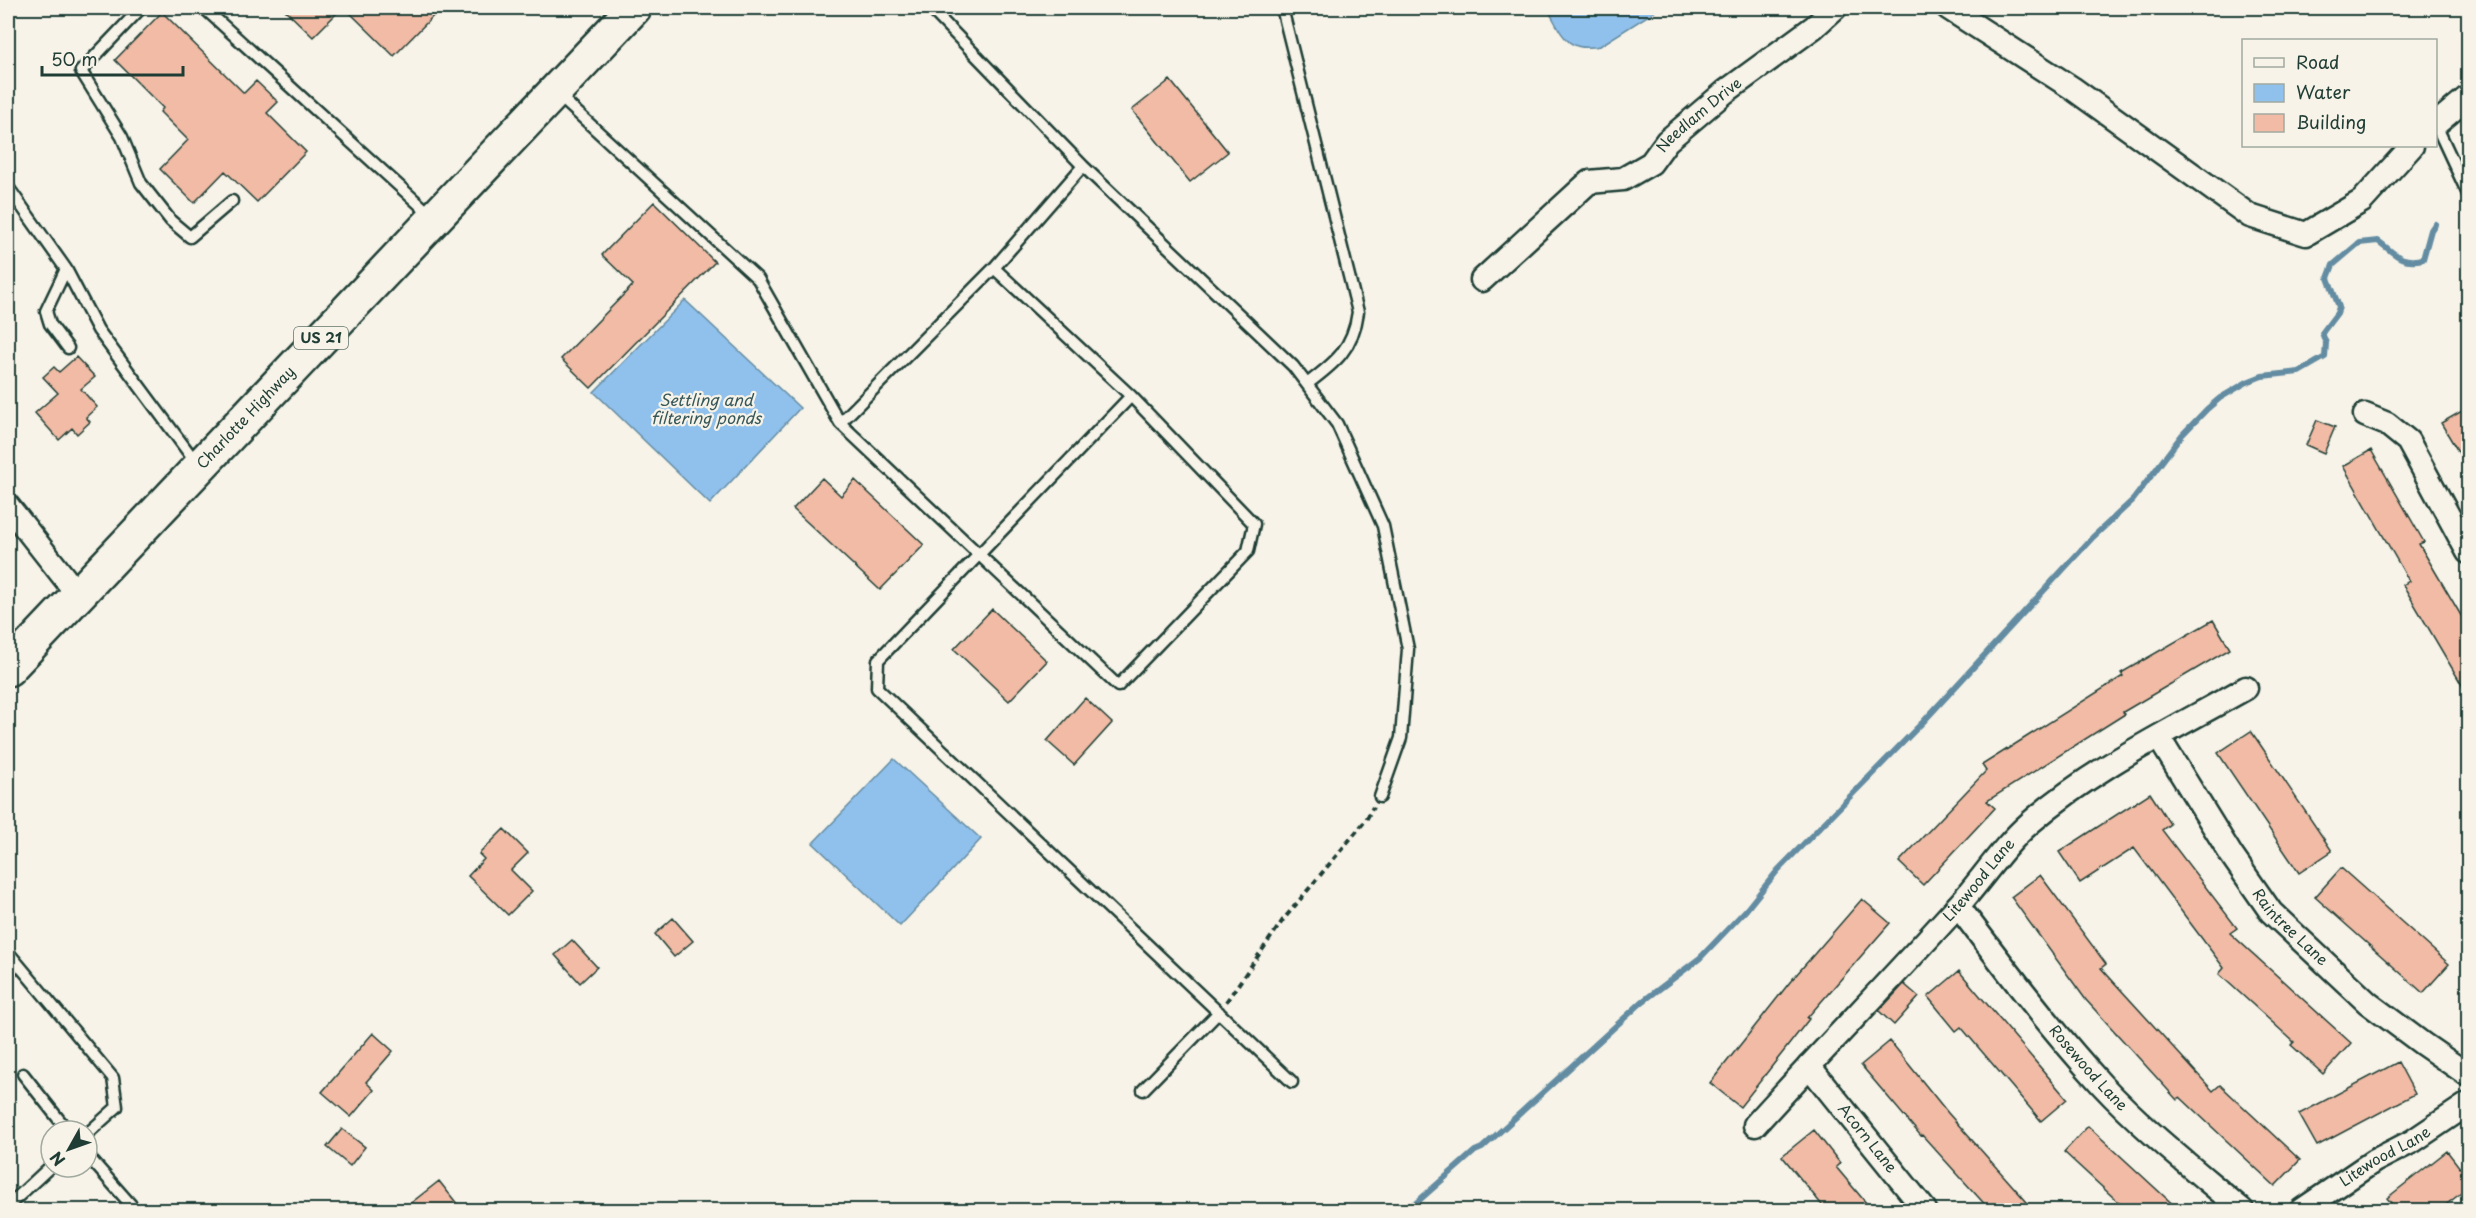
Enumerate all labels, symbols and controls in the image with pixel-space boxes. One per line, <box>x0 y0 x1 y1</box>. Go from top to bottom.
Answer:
scale bar <box>42 39 183 77</box>
legend <box>2242 39 2437 147</box>
text: 50 m <box>51 45 98 72</box>
text: Road <box>2296 48 2340 75</box>
street label: Needlam Drive <box>1649 71 1746 157</box>
text: Water <box>2296 78 2351 105</box>
text: Building <box>2296 108 2366 135</box>
road number: US 21 <box>294 327 348 349</box>
street label: Charlotte Highway <box>190 360 299 474</box>
water label: Settling and filtering ponds <box>651 387 763 429</box>
street label: Litewood Lane <box>1936 832 2019 926</box>
street label: Raintree Lane <box>2248 883 2334 970</box>
street label: Rosewood Lane <box>2044 1019 2134 1115</box>
street label: Acorn Lane <box>1833 1098 1904 1177</box>
north arrow <box>39 1119 99 1179</box>
street label: Litewood Lane <box>2334 1119 2435 1191</box>
text: N <box>43 1147 70 1172</box>

